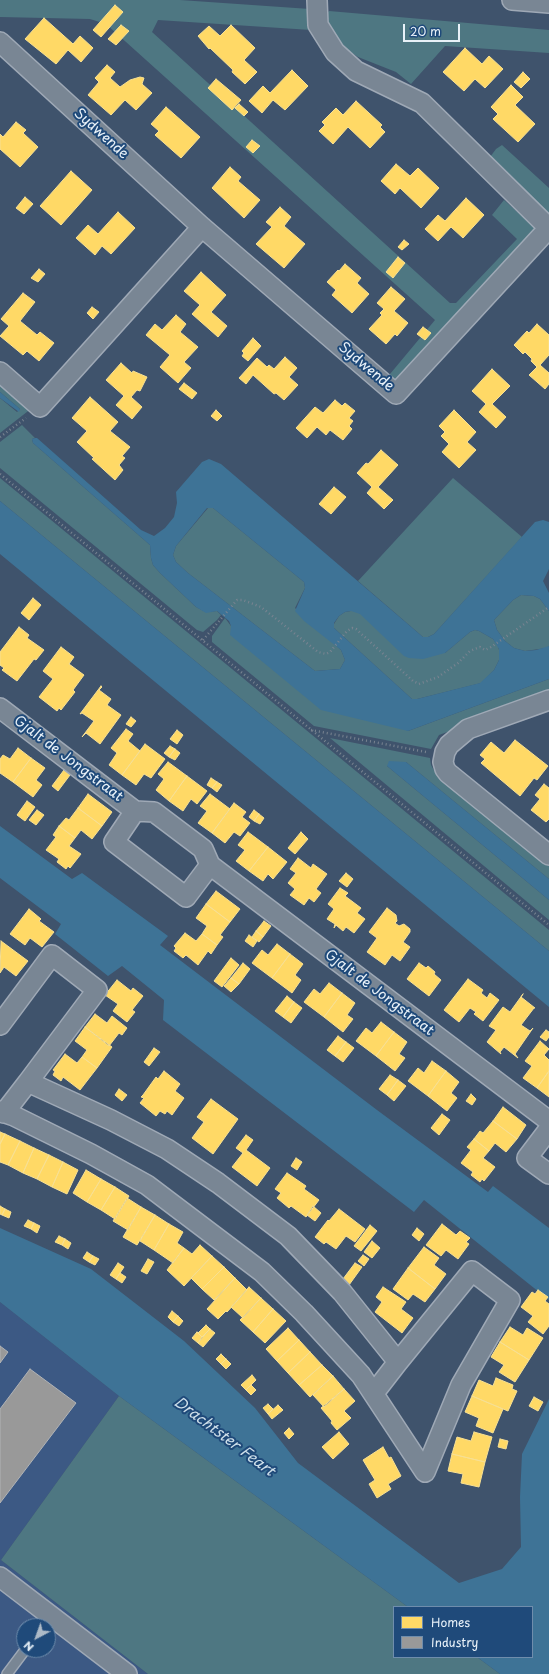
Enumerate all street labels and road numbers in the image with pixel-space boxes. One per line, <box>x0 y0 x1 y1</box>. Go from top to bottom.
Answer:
street label: Sydwende <box>70 105 132 163</box>
street label: Sydwende <box>335 339 397 395</box>
street label: Gjalt de Jongstraat <box>10 713 126 805</box>
street label: Gjalt de Jongstraat <box>321 947 437 1039</box>

